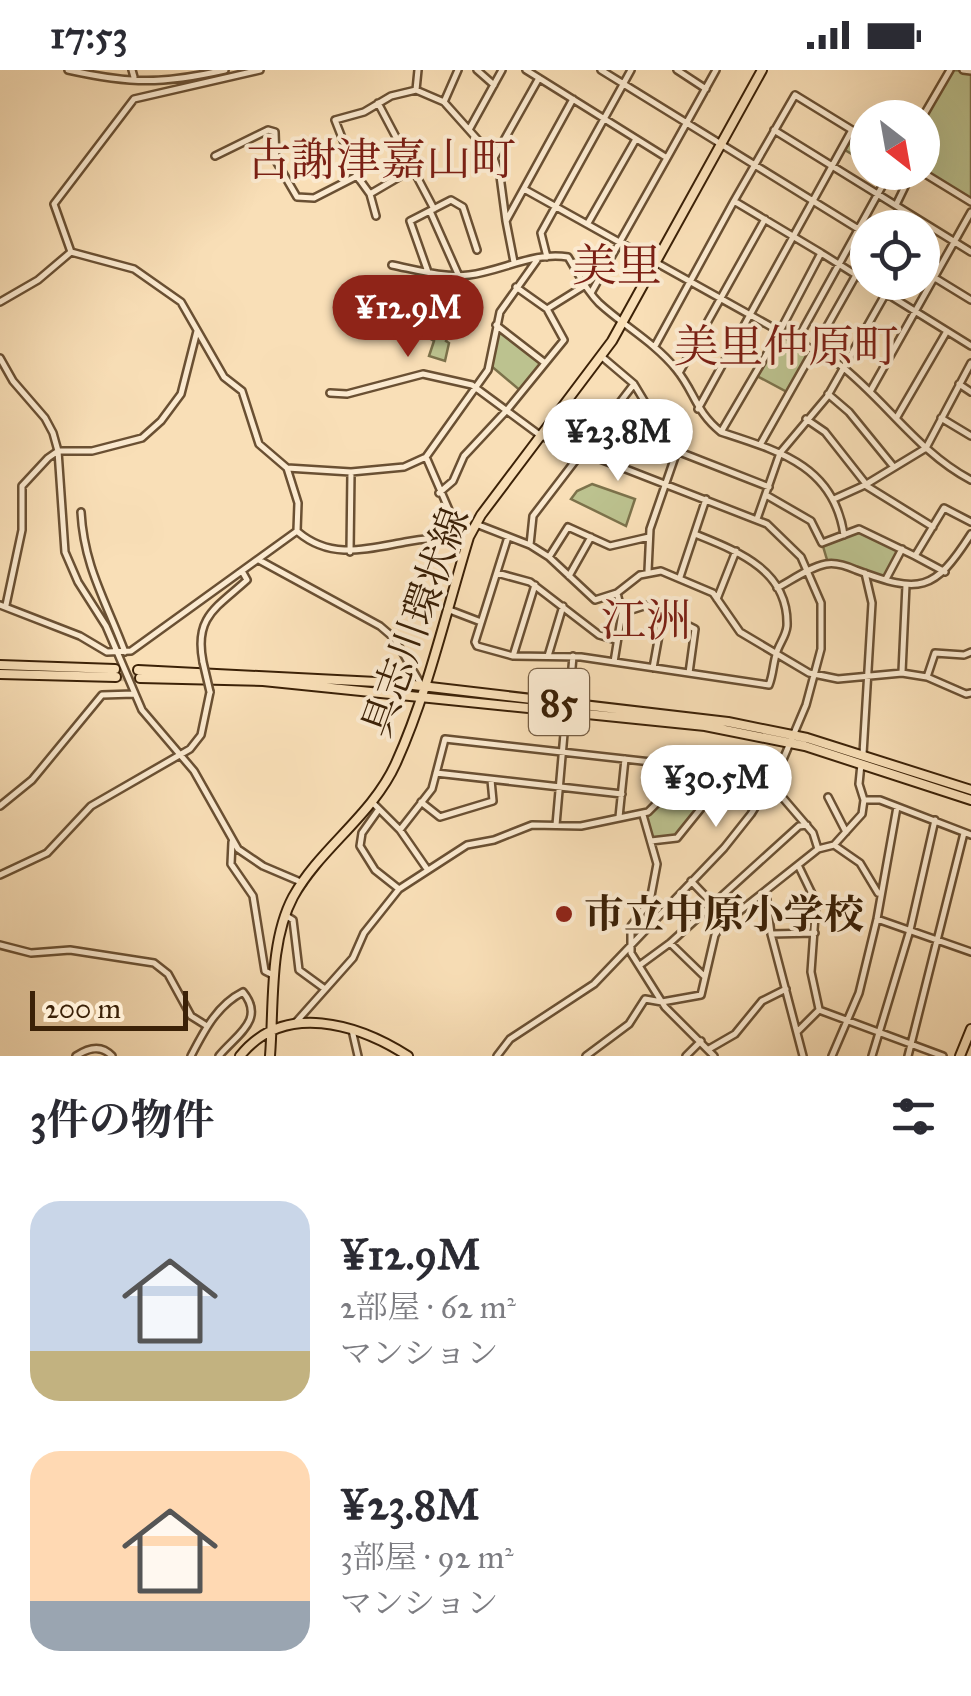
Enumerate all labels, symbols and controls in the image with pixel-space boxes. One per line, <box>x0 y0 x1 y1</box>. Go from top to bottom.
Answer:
text: 17:53 <box>50 12 128 58</box>
north arrow <box>850 100 940 190</box>
map controls <box>850 100 940 300</box>
district label: 古謝津嘉山町 <box>246 132 516 187</box>
button: locate <box>850 210 940 300</box>
district label: 美里 <box>572 238 662 293</box>
pin: ¥12.9M <box>327 275 489 360</box>
text: ¥12.9M <box>355 288 461 327</box>
district label: 美里仲原町 <box>673 319 899 374</box>
pin: ¥23.8M <box>537 399 699 484</box>
text: ¥23.8M <box>565 412 671 451</box>
street label: 具志川環状線 <box>351 501 480 743</box>
district label: 江洲 <box>601 593 691 648</box>
road number: 85 <box>529 669 589 735</box>
pin: ¥30.5M <box>635 745 797 830</box>
text: ¥30.5M <box>663 758 769 797</box>
place label: 市立中原小学校 <box>584 890 864 939</box>
marker: 市立中原小学校 <box>553 903 575 925</box>
scale bar <box>30 986 188 1030</box>
text: 200 m <box>45 991 121 1026</box>
icon: filters <box>886 1089 941 1144</box>
text: 3件の物件 <box>30 1094 215 1146</box>
text: ¥12.9M <box>340 1229 480 1281</box>
icon: home <box>110 1241 230 1361</box>
text: 2部屋 · 62 m² <box>340 1288 516 1327</box>
text: マンション <box>340 1334 499 1373</box>
text: ¥23.8M <box>340 1479 479 1531</box>
icon: home <box>110 1491 230 1611</box>
text: 3部屋 · 92 m² <box>340 1538 514 1577</box>
text: マンション <box>340 1584 499 1623</box>

